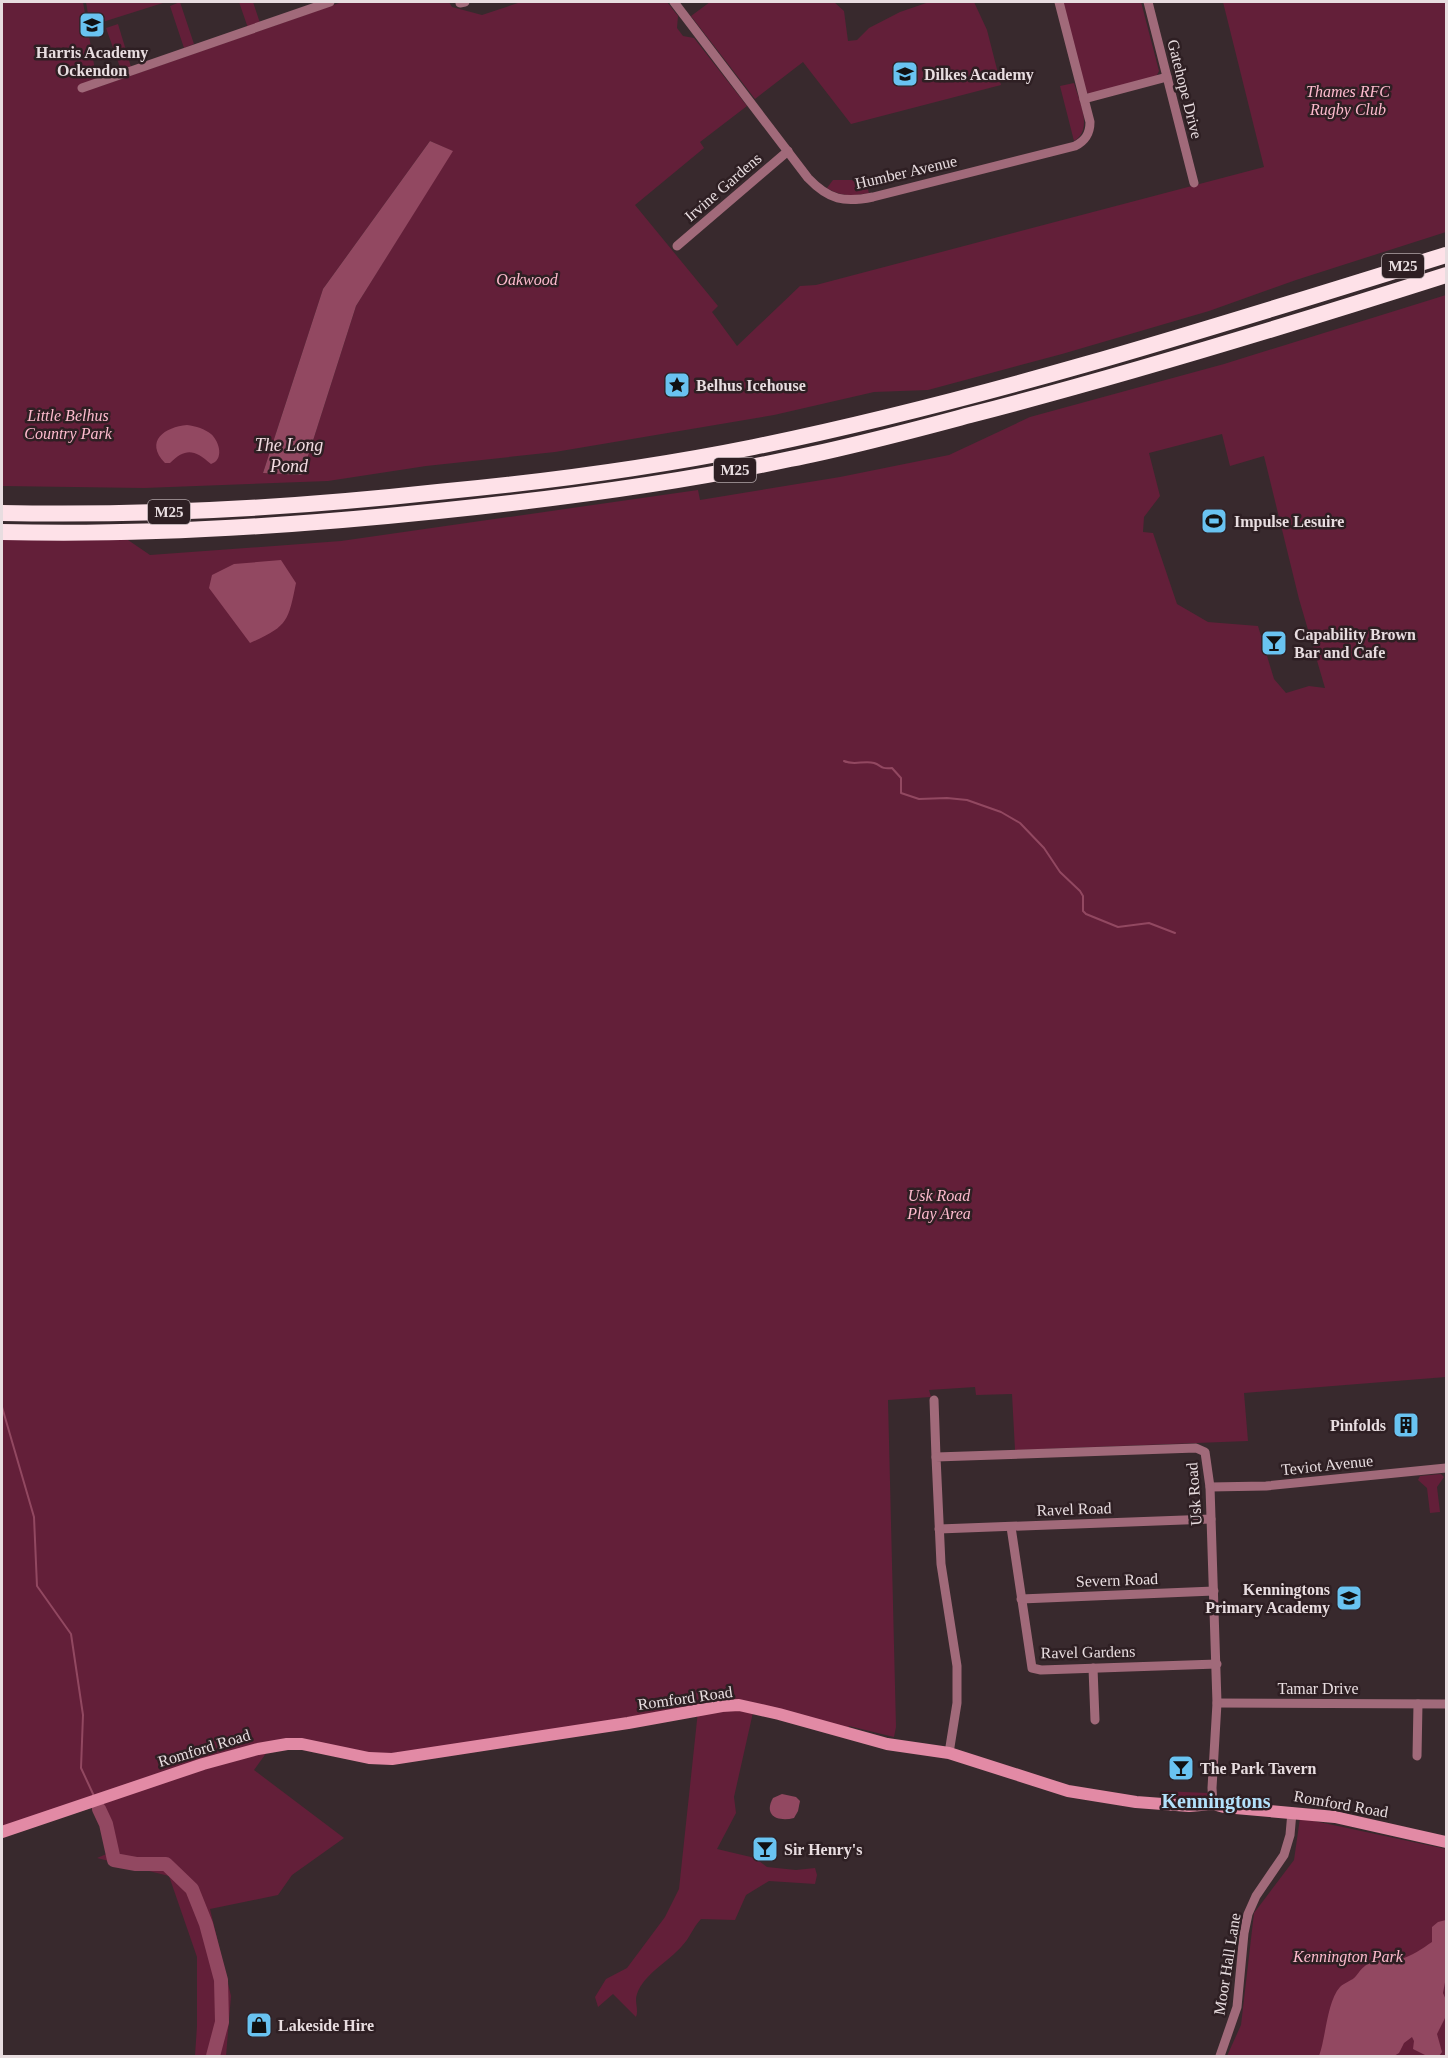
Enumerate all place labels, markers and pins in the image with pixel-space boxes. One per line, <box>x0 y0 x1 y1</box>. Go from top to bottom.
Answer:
school or university icon: Harris Academy Ockendon <box>77 10 107 40</box>
place label: Harris Academy Ockendon <box>36 44 148 79</box>
school or university icon: Dilkes Academy <box>890 59 920 89</box>
place label: Dilkes Academy <box>924 66 1034 84</box>
place icon: Belhus Icehouse <box>662 370 692 400</box>
place label: Belhus Icehouse <box>696 377 806 394</box>
sports icon: Impulse Lesuire <box>1199 506 1229 536</box>
place label: Impulse Lesuire <box>1234 513 1344 531</box>
place label: Capability Brown Bar and Cafe <box>1294 626 1416 661</box>
bar icon: Capability Brown Bar and Cafe <box>1259 628 1289 658</box>
building icon: Pinfolds <box>1391 1410 1421 1440</box>
place label: Pinfolds <box>1330 1417 1386 1434</box>
place label: Kenningtons Primary Academy <box>1205 1581 1330 1617</box>
school or university icon: Kenningtons Primary Academy <box>1334 1583 1364 1613</box>
bar icon: The Park Tavern <box>1166 1753 1196 1783</box>
place label: The Park Tavern <box>1200 1760 1317 1777</box>
bar icon: Sir Henry's <box>750 1834 780 1864</box>
place label: Sir Henry's <box>784 1841 862 1859</box>
shop icon: Lakeside Hire <box>244 2010 274 2040</box>
place label: Lakeside Hire <box>278 2017 374 2034</box>

